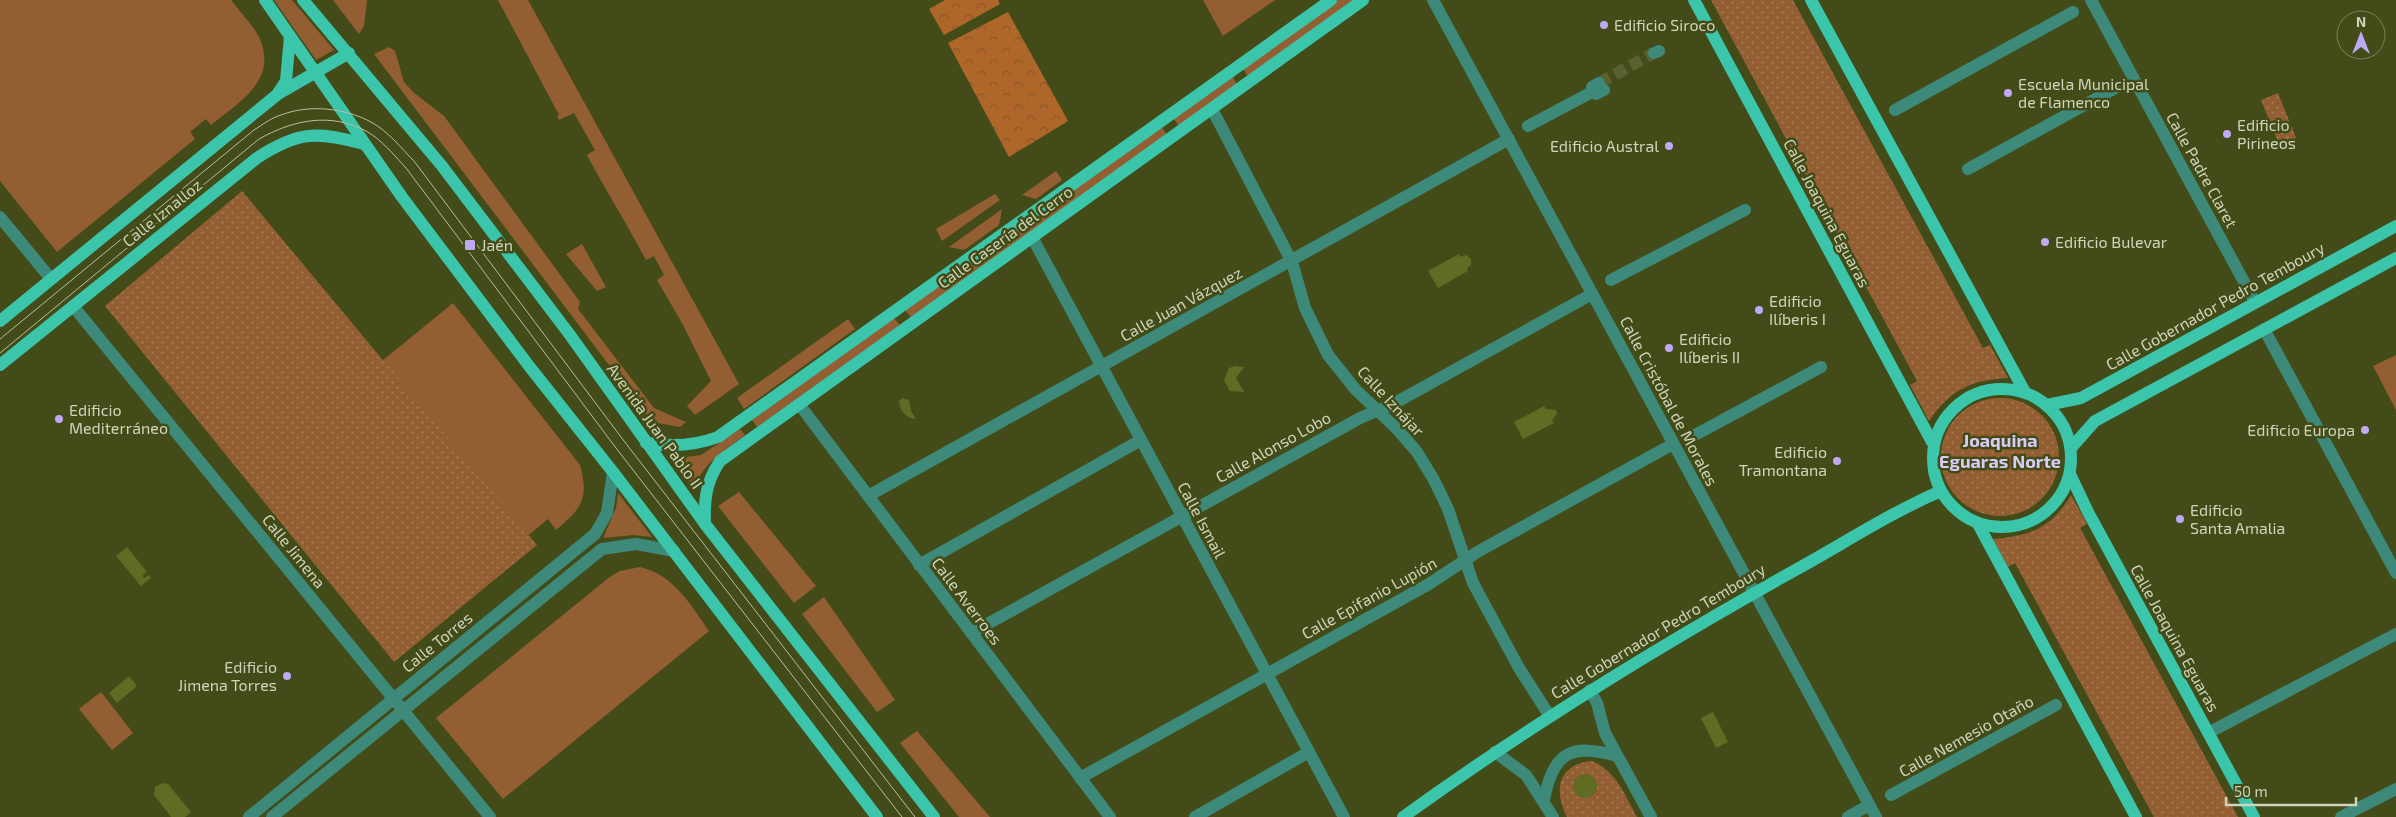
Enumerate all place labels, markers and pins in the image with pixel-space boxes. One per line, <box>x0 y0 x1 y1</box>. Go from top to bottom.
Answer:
place label: Edificio Siroco <box>1614 15 1715 34</box>
marker: Edificio Siroco <box>1598 19 1610 31</box>
place label: Escuela Municipal de Flamenco <box>2018 74 2149 111</box>
marker: Escuela Municipal de Flamenco <box>2002 87 2014 99</box>
place label: Edificio Pirineos <box>2237 115 2296 152</box>
marker: Edificio Pirineos <box>2221 128 2233 140</box>
place label: Edificio Austral <box>1550 136 1659 155</box>
marker: Edificio Austral <box>1663 140 1675 152</box>
place label: Edificio Bulevar <box>2055 232 2168 251</box>
place label: Jaén <box>481 235 513 254</box>
marker: Edificio Bulevar <box>2039 236 2051 248</box>
marker: Jaén <box>463 238 477 252</box>
place label: Edificio Ilíberis I <box>1769 291 1826 328</box>
marker: Edificio Ilíberis I <box>1753 304 1765 316</box>
place label: Edificio Ilíberis II <box>1679 329 1740 366</box>
marker: Edificio Ilíberis II <box>1663 342 1675 354</box>
place label: Edificio Mediterráneo <box>69 400 168 437</box>
marker: Edificio Mediterráneo <box>53 413 65 425</box>
place label: Edificio Europa <box>2247 420 2355 439</box>
marker: Edificio Europa <box>2359 424 2371 436</box>
place label: Edificio Tramontana <box>1739 442 1827 479</box>
marker: Edificio Tramontana <box>1831 455 1843 467</box>
place label: Edificio Santa Amalia <box>2190 500 2285 537</box>
marker: Edificio Santa Amalia <box>2174 513 2186 525</box>
place label: Edificio Jimena Torres <box>178 657 277 694</box>
marker: Edificio Jimena Torres <box>281 670 293 682</box>

